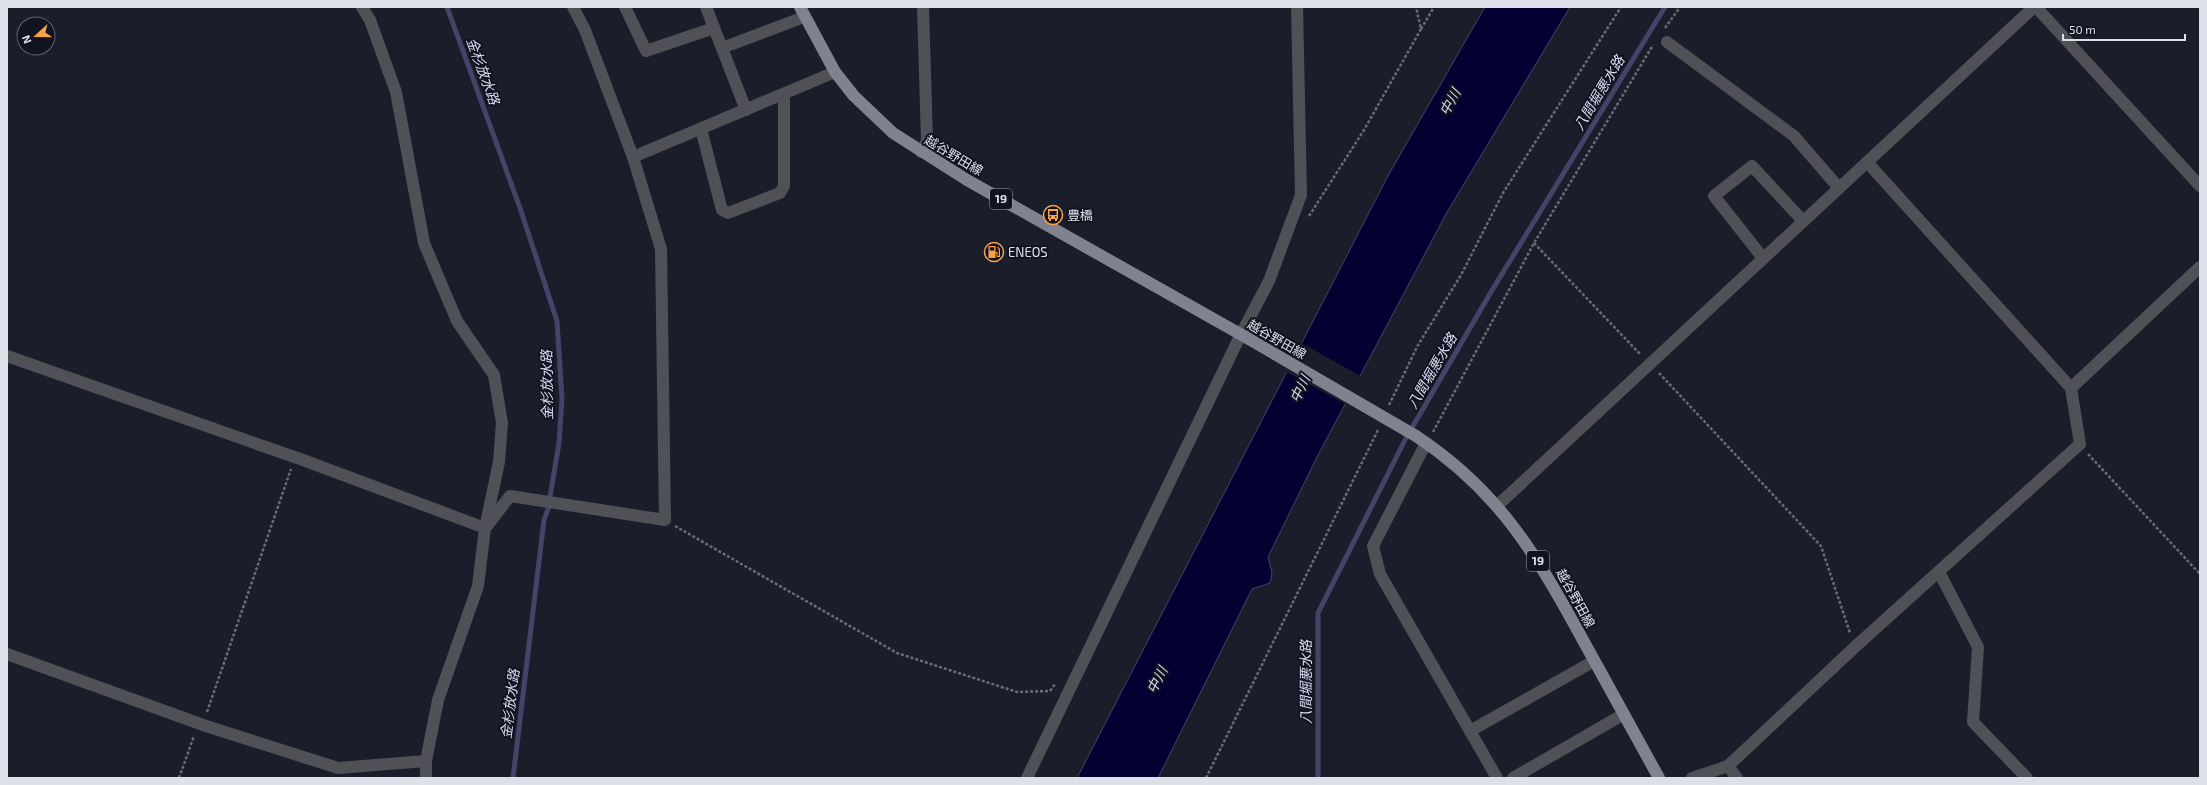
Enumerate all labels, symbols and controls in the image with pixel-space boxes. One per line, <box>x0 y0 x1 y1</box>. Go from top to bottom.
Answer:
north arrow <box>16 16 56 56</box>
scale bar <box>2063 16 2185 42</box>
text: 50 m <box>2069 22 2096 36</box>
text: N <box>19 34 34 46</box>
water label: 金杉放水路 <box>464 35 504 108</box>
water label: 八間堀悪水路 <box>1570 52 1628 133</box>
water label: 中川 <box>1435 84 1465 118</box>
street label: 越谷野田線 <box>922 131 986 179</box>
road number: 19 <box>990 189 1012 209</box>
bus stop icon: 豊橋 <box>1042 204 1064 226</box>
place label: 豊橋 <box>1067 207 1093 223</box>
fuel station icon: ENEOS <box>983 241 1005 263</box>
place label: ENEOS <box>1008 244 1048 260</box>
street label: 越谷野田線 <box>1245 316 1309 362</box>
water label: 八間堀悪水路 <box>1403 329 1460 411</box>
water label: 金杉放水路 <box>537 349 556 420</box>
water label: 中川 <box>1286 371 1314 405</box>
road number: 19 <box>1527 551 1549 571</box>
street label: 越谷野田線 <box>1553 566 1599 630</box>
water label: 八間堀悪水路 <box>1297 639 1314 724</box>
water label: 中川 <box>1143 662 1171 696</box>
water label: 金杉放水路 <box>497 667 522 740</box>

